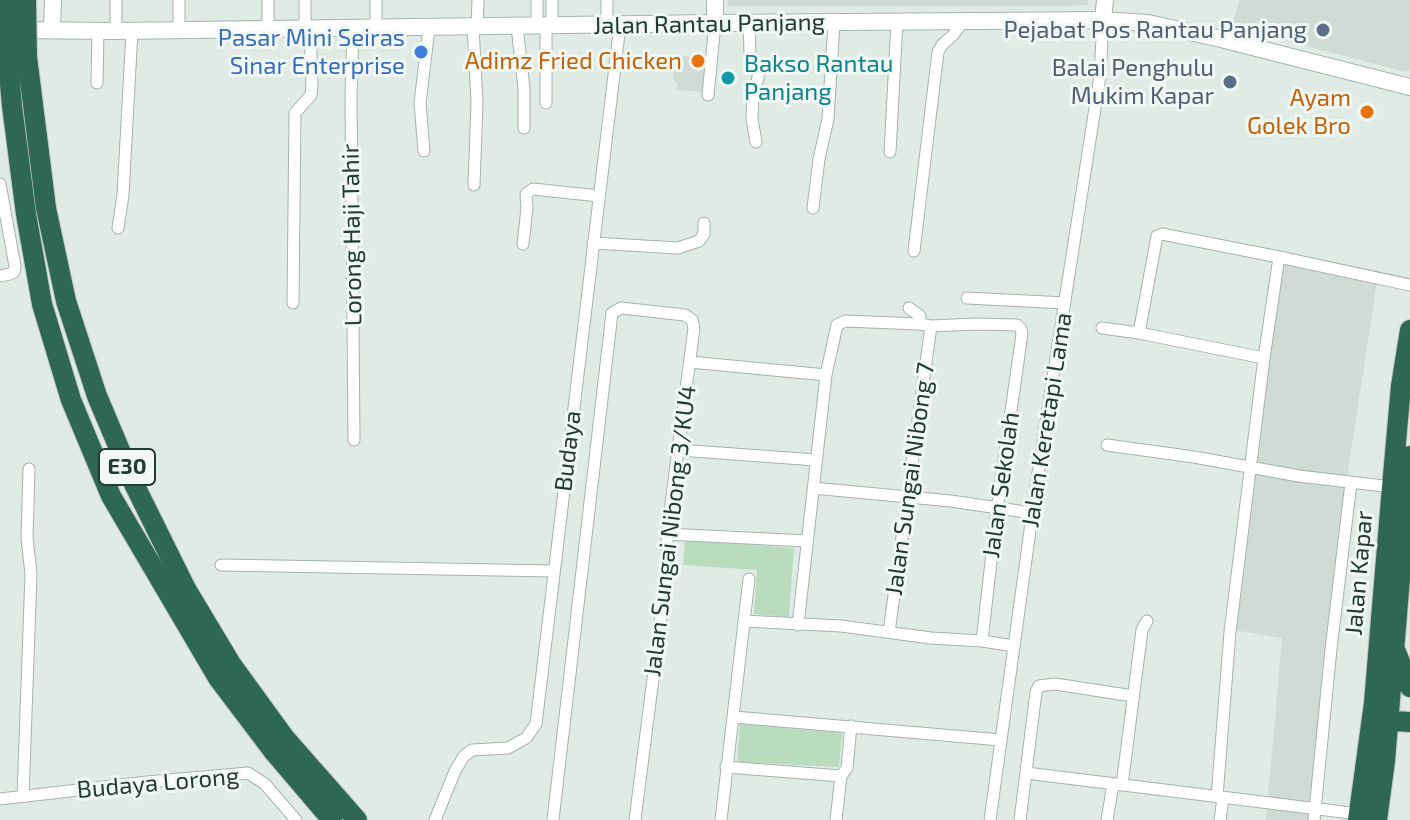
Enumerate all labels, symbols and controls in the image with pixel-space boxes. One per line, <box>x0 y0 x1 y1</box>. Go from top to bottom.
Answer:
street label: Jalan Rantau Panjang <box>593 8 825 40</box>
place label: Pejabat Pos Rantau Panjang <box>1003 16 1307 44</box>
marker: Pejabat Pos Rantau Panjang <box>1314 21 1332 39</box>
place label: Pasar Mini Seiras Sinar Enterprise <box>218 24 405 80</box>
marker: Pasar Mini Seiras Sinar Enterprise <box>412 43 430 61</box>
place label: Adimz Fried Chicken <box>465 47 682 75</box>
place label: Bakso Rantau Panjang <box>744 50 893 106</box>
marker: Adimz Fried Chicken <box>689 52 707 70</box>
place label: Balai Penghulu Mukim Kapar <box>1052 54 1214 110</box>
marker: Bakso Rantau Panjang <box>719 69 737 87</box>
marker: Balai Penghulu Mukim Kapar <box>1221 73 1239 91</box>
place label: Ayam Golek Bro <box>1247 84 1351 140</box>
marker: Ayam Golek Bro <box>1358 103 1376 121</box>
street label: Lorong Haji Tahir <box>336 144 368 326</box>
street label: Jalan Keretapi Lama <box>1016 311 1078 529</box>
street label: Jalan Sungai Nibong 7 <box>879 361 941 597</box>
street label: Jalan Sungai Nibong 3/KU4 <box>638 384 702 678</box>
street label: Budaya <box>549 409 587 493</box>
street label: Jalan Sekolah <box>977 410 1025 560</box>
road number: E30 <box>99 449 155 485</box>
street label: Jalan Kapar <box>1339 509 1379 637</box>
street label: Budaya Lorong <box>76 762 240 804</box>

